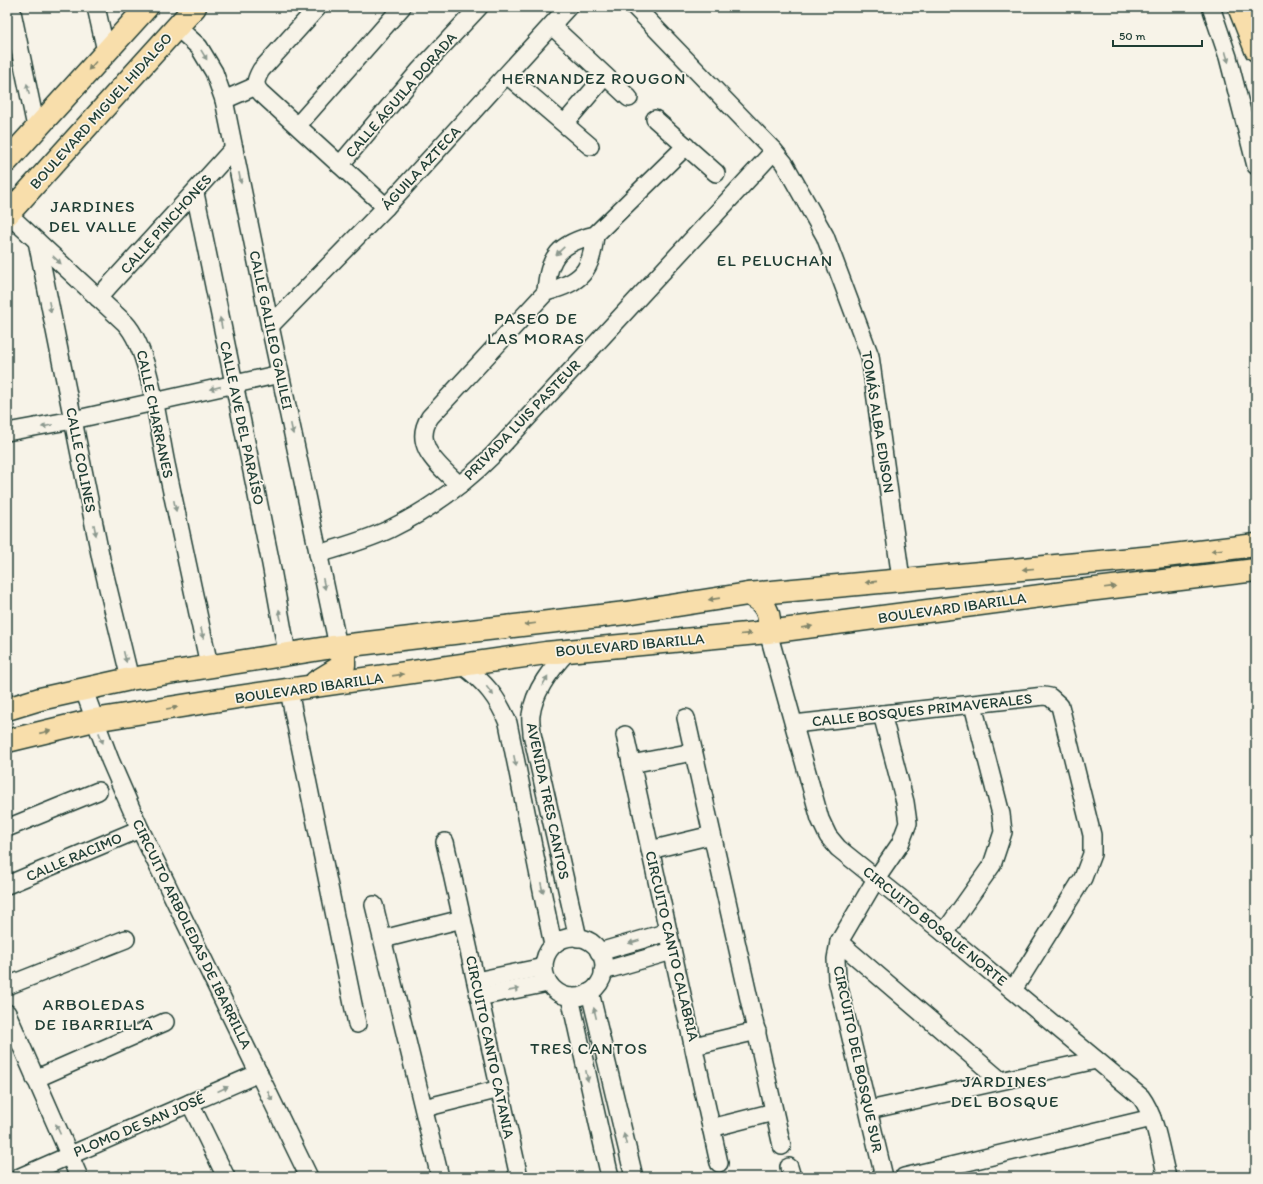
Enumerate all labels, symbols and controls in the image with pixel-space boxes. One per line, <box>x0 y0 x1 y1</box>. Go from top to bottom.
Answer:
scale bar <box>1113 22 1202 48</box>
street label: CALLE ÁGUILA DORADA <box>342 28 461 161</box>
street label: BOULEVARD MIGUEL HIDALGO <box>26 29 176 193</box>
text: 50 m <box>1119 29 1145 43</box>
one-way arrow <box>200 49 207 61</box>
one-way arrow <box>1224 52 1230 64</box>
one-way arrow <box>88 62 97 71</box>
district label: HERNANDEZ ROUGON <box>502 68 686 88</box>
one-way arrow <box>25 83 31 95</box>
street label: ÁGUILA AZTECA <box>377 122 465 214</box>
street label: CALLE PINCHONES <box>116 170 216 278</box>
one-way arrow <box>238 172 244 185</box>
district label: JARDINES DEL VALLE <box>48 196 138 236</box>
one-way arrow <box>555 246 565 256</box>
street label: CALLE GALILEO GALILEI <box>245 249 297 411</box>
district label: EL PELUCHAN <box>717 250 833 270</box>
one-way arrow <box>52 255 62 265</box>
one-way arrow <box>48 300 54 313</box>
district label: PASEO DE LAS MORAS <box>487 308 585 348</box>
one-way arrow <box>218 317 224 329</box>
street label: CALLE AVE DEL PARAÍSO <box>216 339 268 507</box>
street label: CALLE CHARRANES <box>133 348 177 480</box>
street label: TOMÁS ALBA EDISON <box>858 350 898 494</box>
street label: PRIVADA LUIS PASTEUR <box>460 356 584 484</box>
one-way arrow <box>208 386 221 392</box>
street label: CALLE COLINES <box>62 406 100 514</box>
one-way arrow <box>41 423 53 429</box>
one-way arrow <box>290 423 296 435</box>
one-way arrow <box>172 499 178 512</box>
one-way arrow <box>93 524 99 536</box>
one-way arrow <box>1211 547 1223 553</box>
one-way arrow <box>1022 565 1034 572</box>
one-way arrow <box>322 578 328 590</box>
one-way arrow <box>865 579 877 585</box>
one-way arrow <box>1104 584 1116 591</box>
street label: BOULEVARD IBARILLA <box>877 589 1028 627</box>
one-way arrow <box>708 596 720 602</box>
one-way arrow <box>277 609 283 621</box>
one-way arrow <box>524 621 536 627</box>
one-way arrow <box>801 624 813 630</box>
one-way arrow <box>200 626 206 639</box>
street label: BOULEVARD IBARILLA <box>555 629 706 660</box>
one-way arrow <box>740 631 752 638</box>
one-way arrow <box>122 650 128 663</box>
street label: BOULEVARD IBARILLA <box>234 669 385 707</box>
one-way arrow <box>392 672 404 678</box>
one-way arrow <box>541 675 548 687</box>
one-way arrow <box>486 685 495 696</box>
street label: CALLE BOSQUES PRIMAVERALES <box>811 689 1033 731</box>
one-way arrow <box>166 704 179 710</box>
street label: AVENIDA TRES CANTOS <box>523 721 573 881</box>
one-way arrow <box>39 728 51 734</box>
one-way arrow <box>99 733 105 745</box>
one-way arrow <box>513 755 519 767</box>
street label: CIRCUITO ARBOLEDAS DE IBARRILLA <box>128 816 256 1052</box>
street label: CALLE RACIMO <box>23 829 125 885</box>
street label: CIRCUITO CANTO CALABRIA <box>641 849 703 1043</box>
street label: CIRCUITO BOSQUE NORTE <box>859 862 1011 990</box>
one-way arrow <box>539 882 545 894</box>
one-way arrow <box>627 939 639 945</box>
street label: CIRCUITO CANTO CATANIA <box>462 954 518 1141</box>
street label: CIRCUITO DEL BOSQUE SUR <box>829 964 887 1155</box>
one-way arrow <box>508 986 520 992</box>
district label: ARBOLEDAS DE IBARRILLA <box>34 994 154 1034</box>
one-way arrow <box>592 1006 598 1018</box>
district label: TRES CANTOS <box>530 1038 648 1058</box>
one-way arrow <box>585 1070 591 1082</box>
district label: JARDINES DEL BOSQUE <box>951 1071 1059 1111</box>
one-way arrow <box>217 1086 228 1092</box>
street label: PLOMO DE SAN JOSÉ <box>71 1089 207 1161</box>
one-way arrow <box>267 1091 273 1102</box>
one-way arrow <box>55 1123 61 1134</box>
one-way arrow <box>622 1133 628 1145</box>

